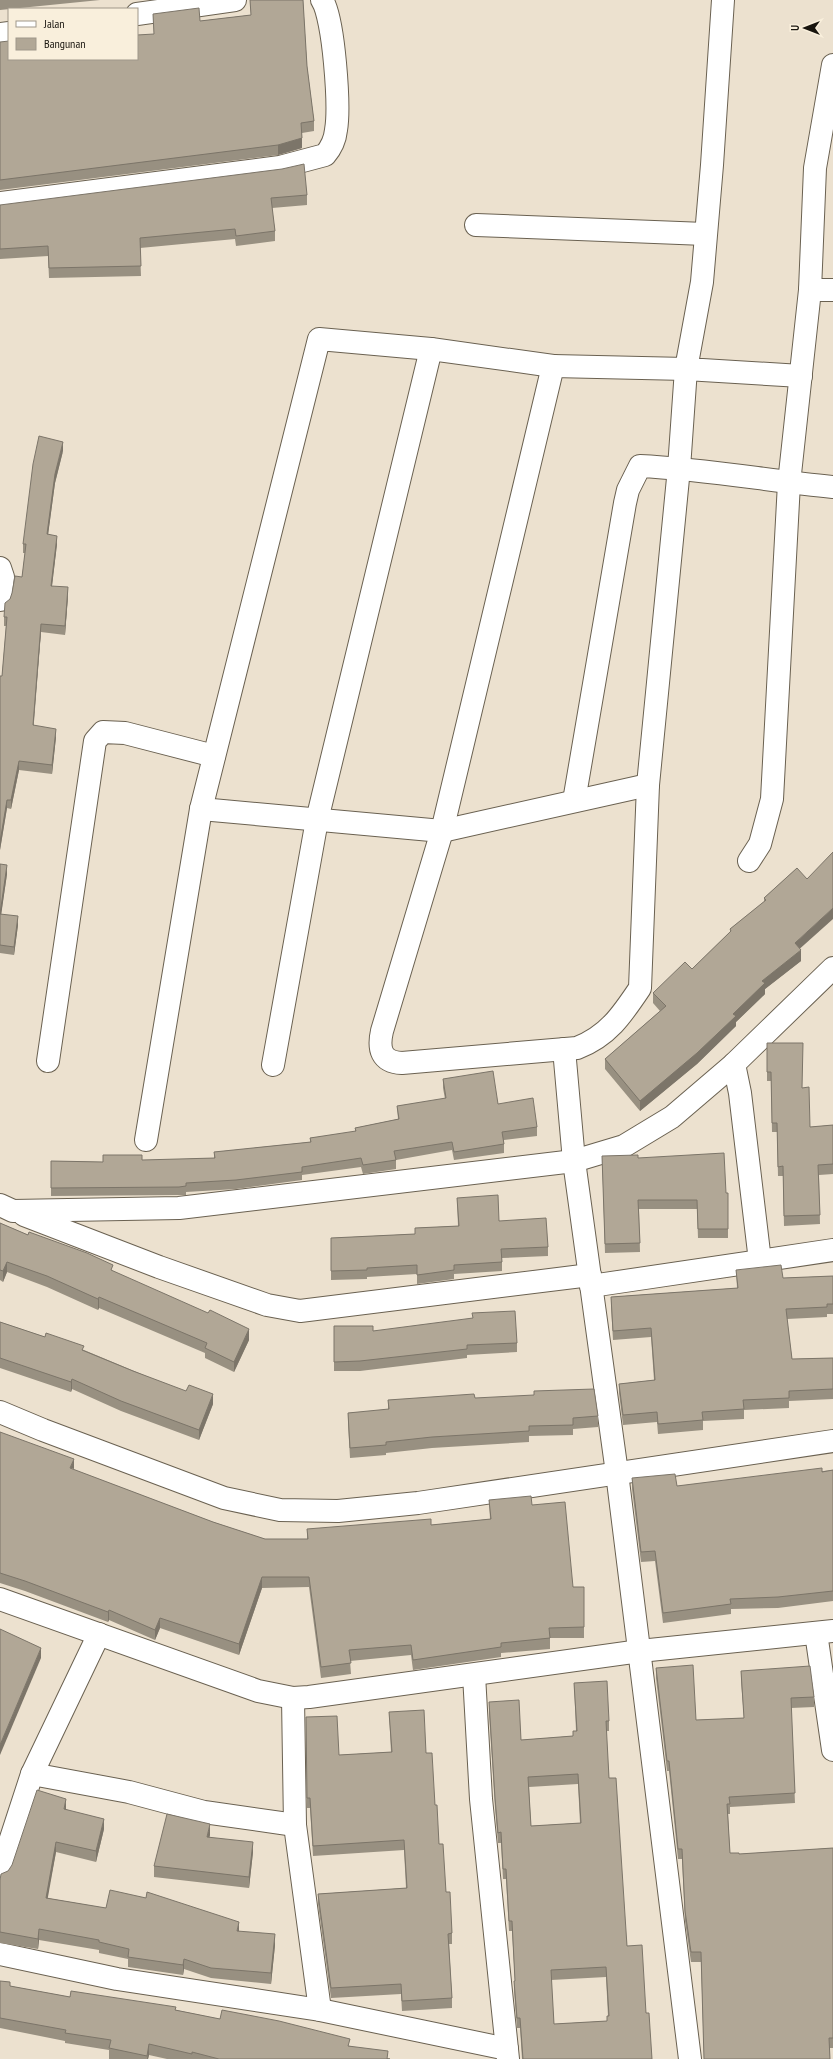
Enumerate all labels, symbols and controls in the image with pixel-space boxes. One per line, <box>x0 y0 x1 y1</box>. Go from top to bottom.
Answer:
legend <box>8 8 138 60</box>
north arrow <box>785 8 825 48</box>
text: Jalan <box>43 16 65 31</box>
text: U <box>788 25 802 31</box>
text: Bangunan <box>44 36 85 51</box>

